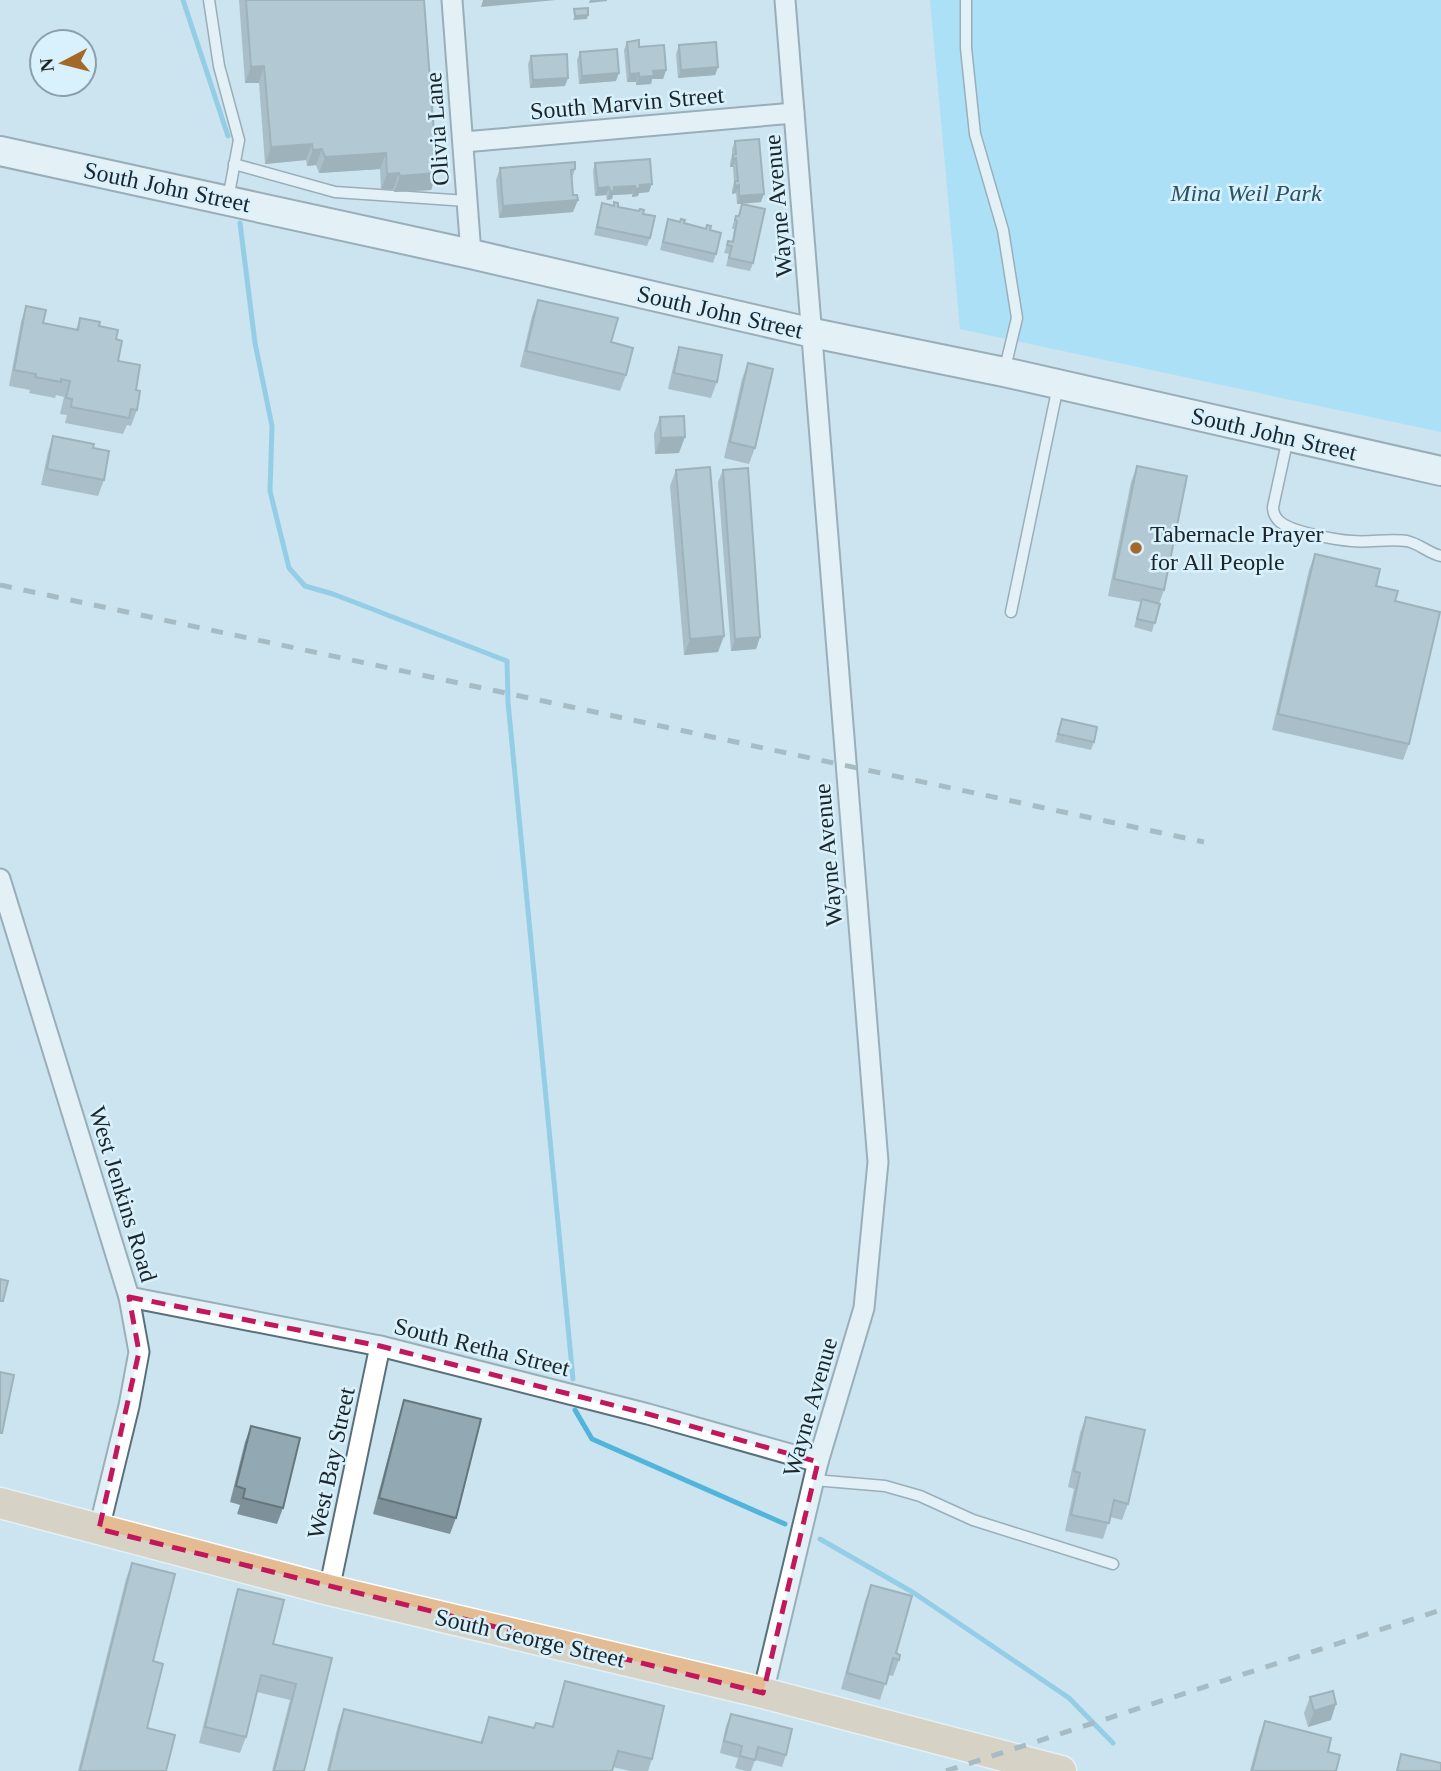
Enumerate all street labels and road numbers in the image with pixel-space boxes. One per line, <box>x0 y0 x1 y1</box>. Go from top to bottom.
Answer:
street label: Olivia Lane <box>420 71 454 187</box>
street label: South Marvin Street <box>529 82 725 124</box>
street label: Wayne Avenue <box>759 133 797 279</box>
street label: South John Street <box>81 157 253 217</box>
street label: South John Street <box>635 280 806 344</box>
street label: South John Street <box>1189 402 1360 466</box>
street label: Wayne Avenue <box>809 782 847 928</box>
street label: West Jenkins Road <box>84 1103 162 1285</box>
street label: South Retha Street <box>392 1313 573 1381</box>
street label: Wayne Avenue <box>778 1334 842 1480</box>
street label: West Bay Street <box>302 1385 360 1541</box>
street label: South George Street <box>432 1603 628 1673</box>

